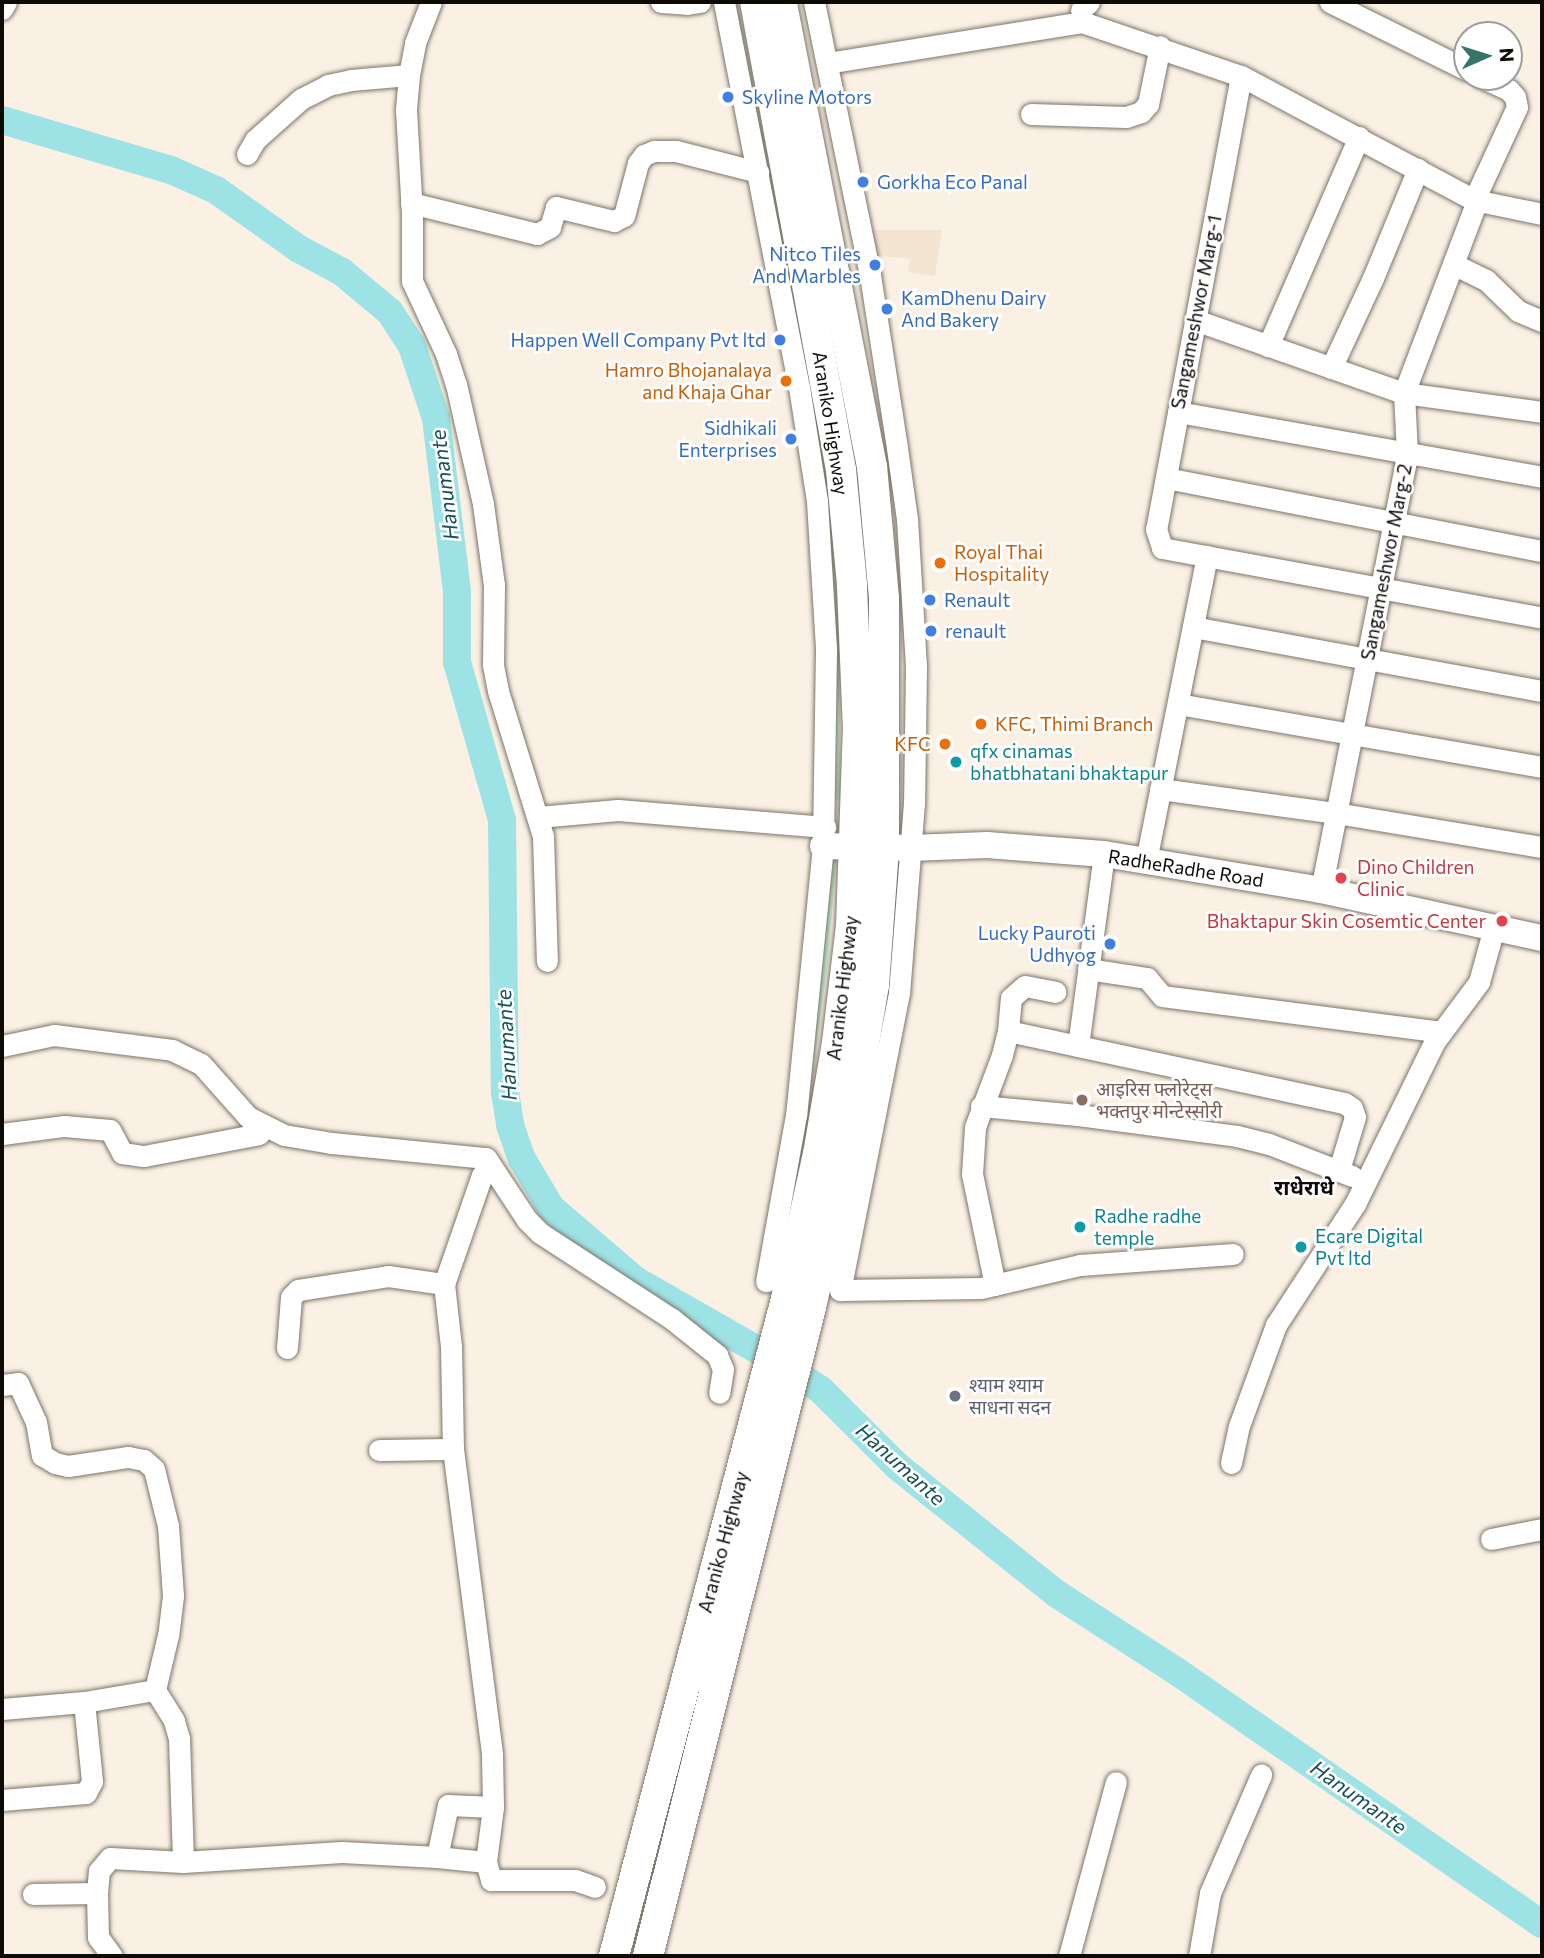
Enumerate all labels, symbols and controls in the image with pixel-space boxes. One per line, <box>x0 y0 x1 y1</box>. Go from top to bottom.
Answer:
north arrow <box>1453 21 1523 91</box>
text: N <box>1496 47 1519 63</box>
place label: Skyline Motors <box>742 86 872 108</box>
marker: Skyline Motors <box>720 89 736 105</box>
place label: Gorkha Eco Panal <box>877 171 1028 193</box>
marker: Gorkha Eco Panal <box>855 174 871 190</box>
street label: Sangameshwor Marg-1 <box>1166 213 1226 411</box>
place label: Nitco Tiles And Marbles <box>752 243 861 287</box>
marker: Nitco Tiles And Marbles <box>867 257 883 273</box>
place label: KamDhenu Dairy And Bakery <box>901 287 1047 331</box>
marker: KamDhenu Dairy And Bakery <box>879 301 895 317</box>
place label: Happen Well Company Pvt ltd <box>511 329 766 351</box>
marker: Happen Well Company Pvt ltd <box>772 332 788 348</box>
street label: Araniko Highway <box>808 349 854 497</box>
place label: Hamro Bhojanalaya and Khaja Ghar <box>605 359 772 403</box>
marker: Hamro Bhojanalaya and Khaja Ghar <box>778 373 794 389</box>
place label: Sidhikali Enterprises <box>679 417 777 461</box>
water label: Hanumante <box>425 428 463 542</box>
marker: Sidhikali Enterprises <box>783 431 799 447</box>
street label: Sangameshwor Marg-2 <box>1356 462 1416 662</box>
place label: Royal Thai Hospitality <box>954 541 1049 585</box>
marker: Royal Thai Hospitality <box>932 555 948 571</box>
place label: Renault <box>944 589 1010 611</box>
marker: Renault <box>922 592 938 608</box>
place label: renault <box>945 620 1006 642</box>
marker: renault <box>923 623 939 639</box>
place label: KFC, Thimi Branch <box>995 713 1153 735</box>
marker: KFC, Thimi Branch <box>973 716 989 732</box>
place label: KFC <box>894 733 931 755</box>
marker: KFC <box>937 736 953 752</box>
place label: qfx cinamas bhatbhatani bhaktapur <box>970 740 1169 784</box>
marker: qfx cinamas bhatbhatani bhaktapur <box>948 754 964 770</box>
street label: RadheRadhe Road <box>1107 844 1265 892</box>
place label: Dino Children Clinic <box>1357 856 1475 900</box>
marker: Dino Children Clinic <box>1331 868 1351 888</box>
place label: Bhaktapur Skin Cosemtic Center <box>1207 910 1486 932</box>
marker: Bhaktapur Skin Cosemtic Center <box>1492 911 1512 931</box>
street label: Araniko Highway <box>822 914 862 1062</box>
place label: Lucky Pauroti Udhyog <box>978 922 1096 966</box>
marker: Lucky Pauroti Udhyog <box>1102 936 1118 952</box>
water label: Hanumante <box>491 989 521 1101</box>
place label: आइरिस फ्लोरेट्स भक्तपुर मोन्टेस्सोरी <box>1096 1078 1222 1122</box>
marker: आइरिस फ्लोरेट्स भक्तपुर मोन्टेस्सोरी <box>1074 1092 1090 1108</box>
district label: राधेराधे <box>1274 1174 1334 1200</box>
place label: Radhe radhe temple <box>1094 1205 1201 1249</box>
marker: Radhe radhe temple <box>1072 1219 1088 1235</box>
place label: Ecare Digital Pvt ltd <box>1315 1225 1423 1269</box>
marker: Ecare Digital Pvt ltd <box>1293 1239 1309 1255</box>
place label: श्याम श्याम साधना सदन <box>969 1374 1051 1418</box>
marker: श्याम श्याम साधना सदन <box>947 1388 963 1404</box>
water label: Hanumante <box>851 1417 951 1511</box>
street label: Araniko Highway <box>693 1469 753 1615</box>
water label: Hanumante <box>1306 1755 1412 1839</box>

